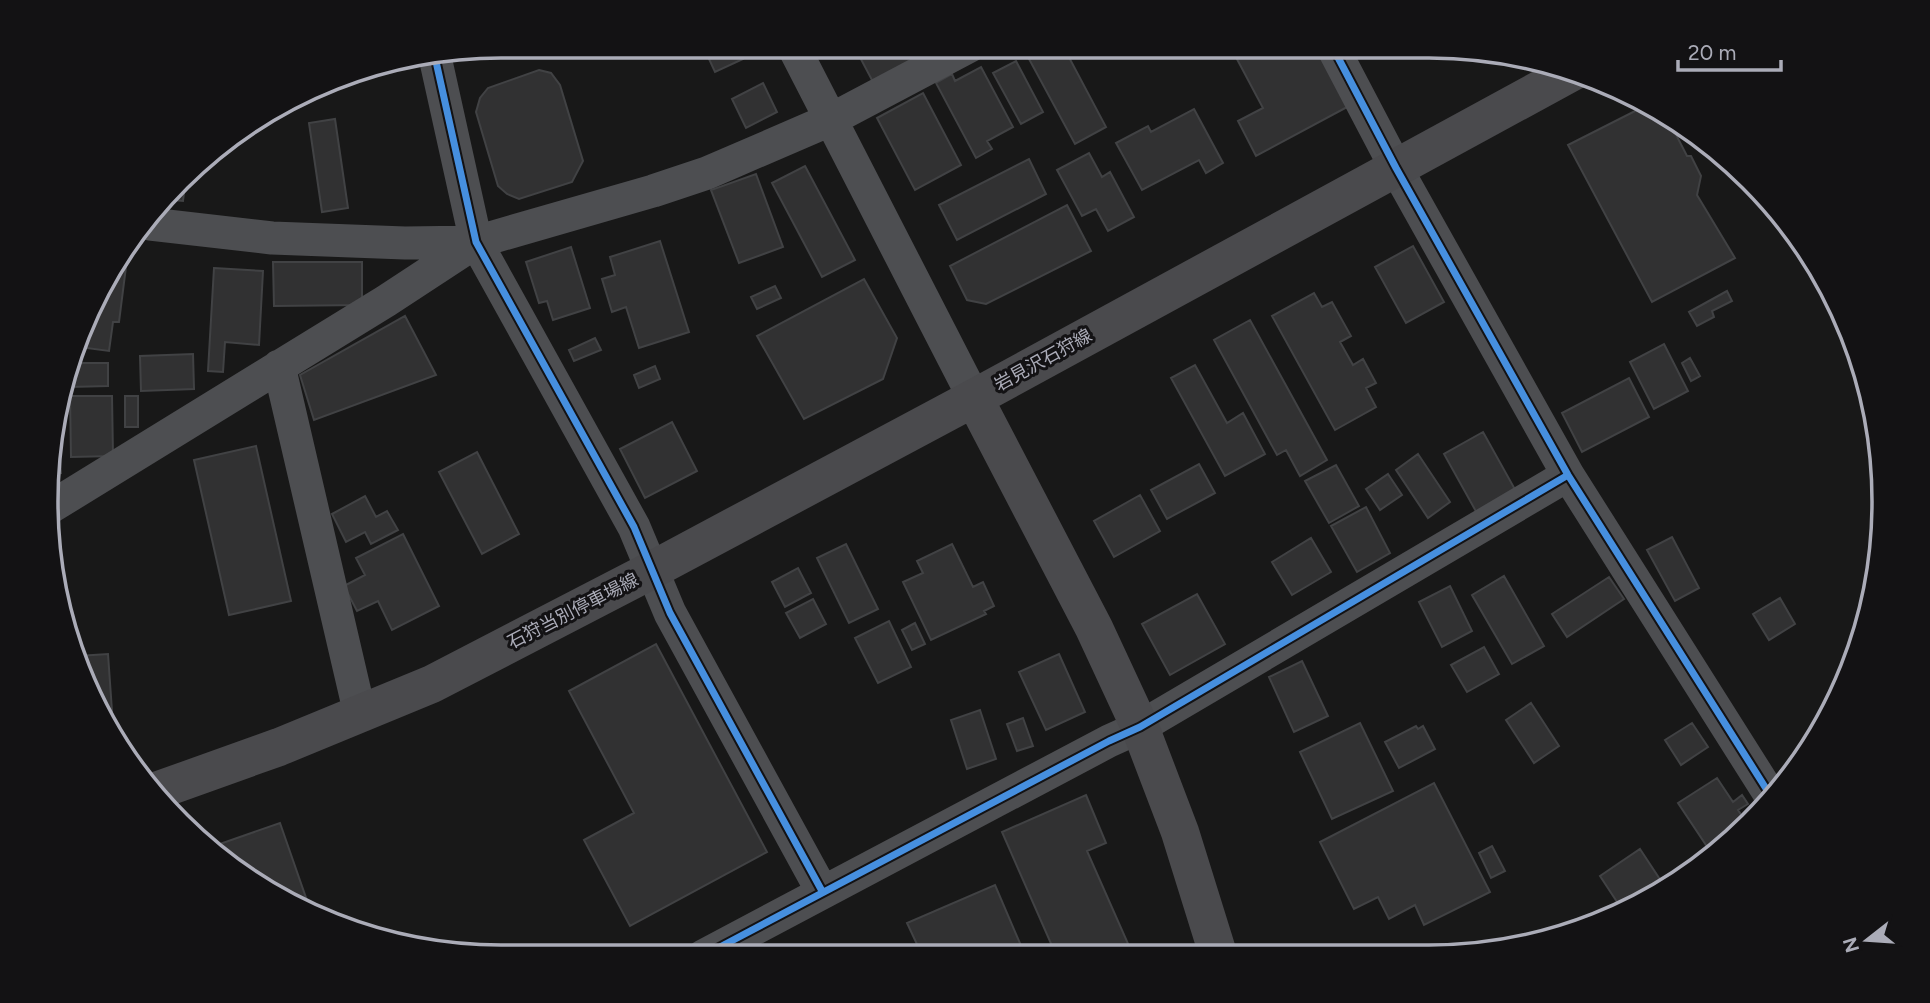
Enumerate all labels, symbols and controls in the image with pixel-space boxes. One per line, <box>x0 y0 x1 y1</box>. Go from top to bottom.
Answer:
scale bar <box>1678 28 1781 72</box>
text: 20 m <box>1688 40 1736 65</box>
street label: 岩見沢石狩線 <box>990 324 1096 396</box>
street label: 石狩当別停車場線 <box>504 569 642 653</box>
north arrow <box>1832 905 1902 975</box>
text: N <box>1838 934 1864 955</box>

